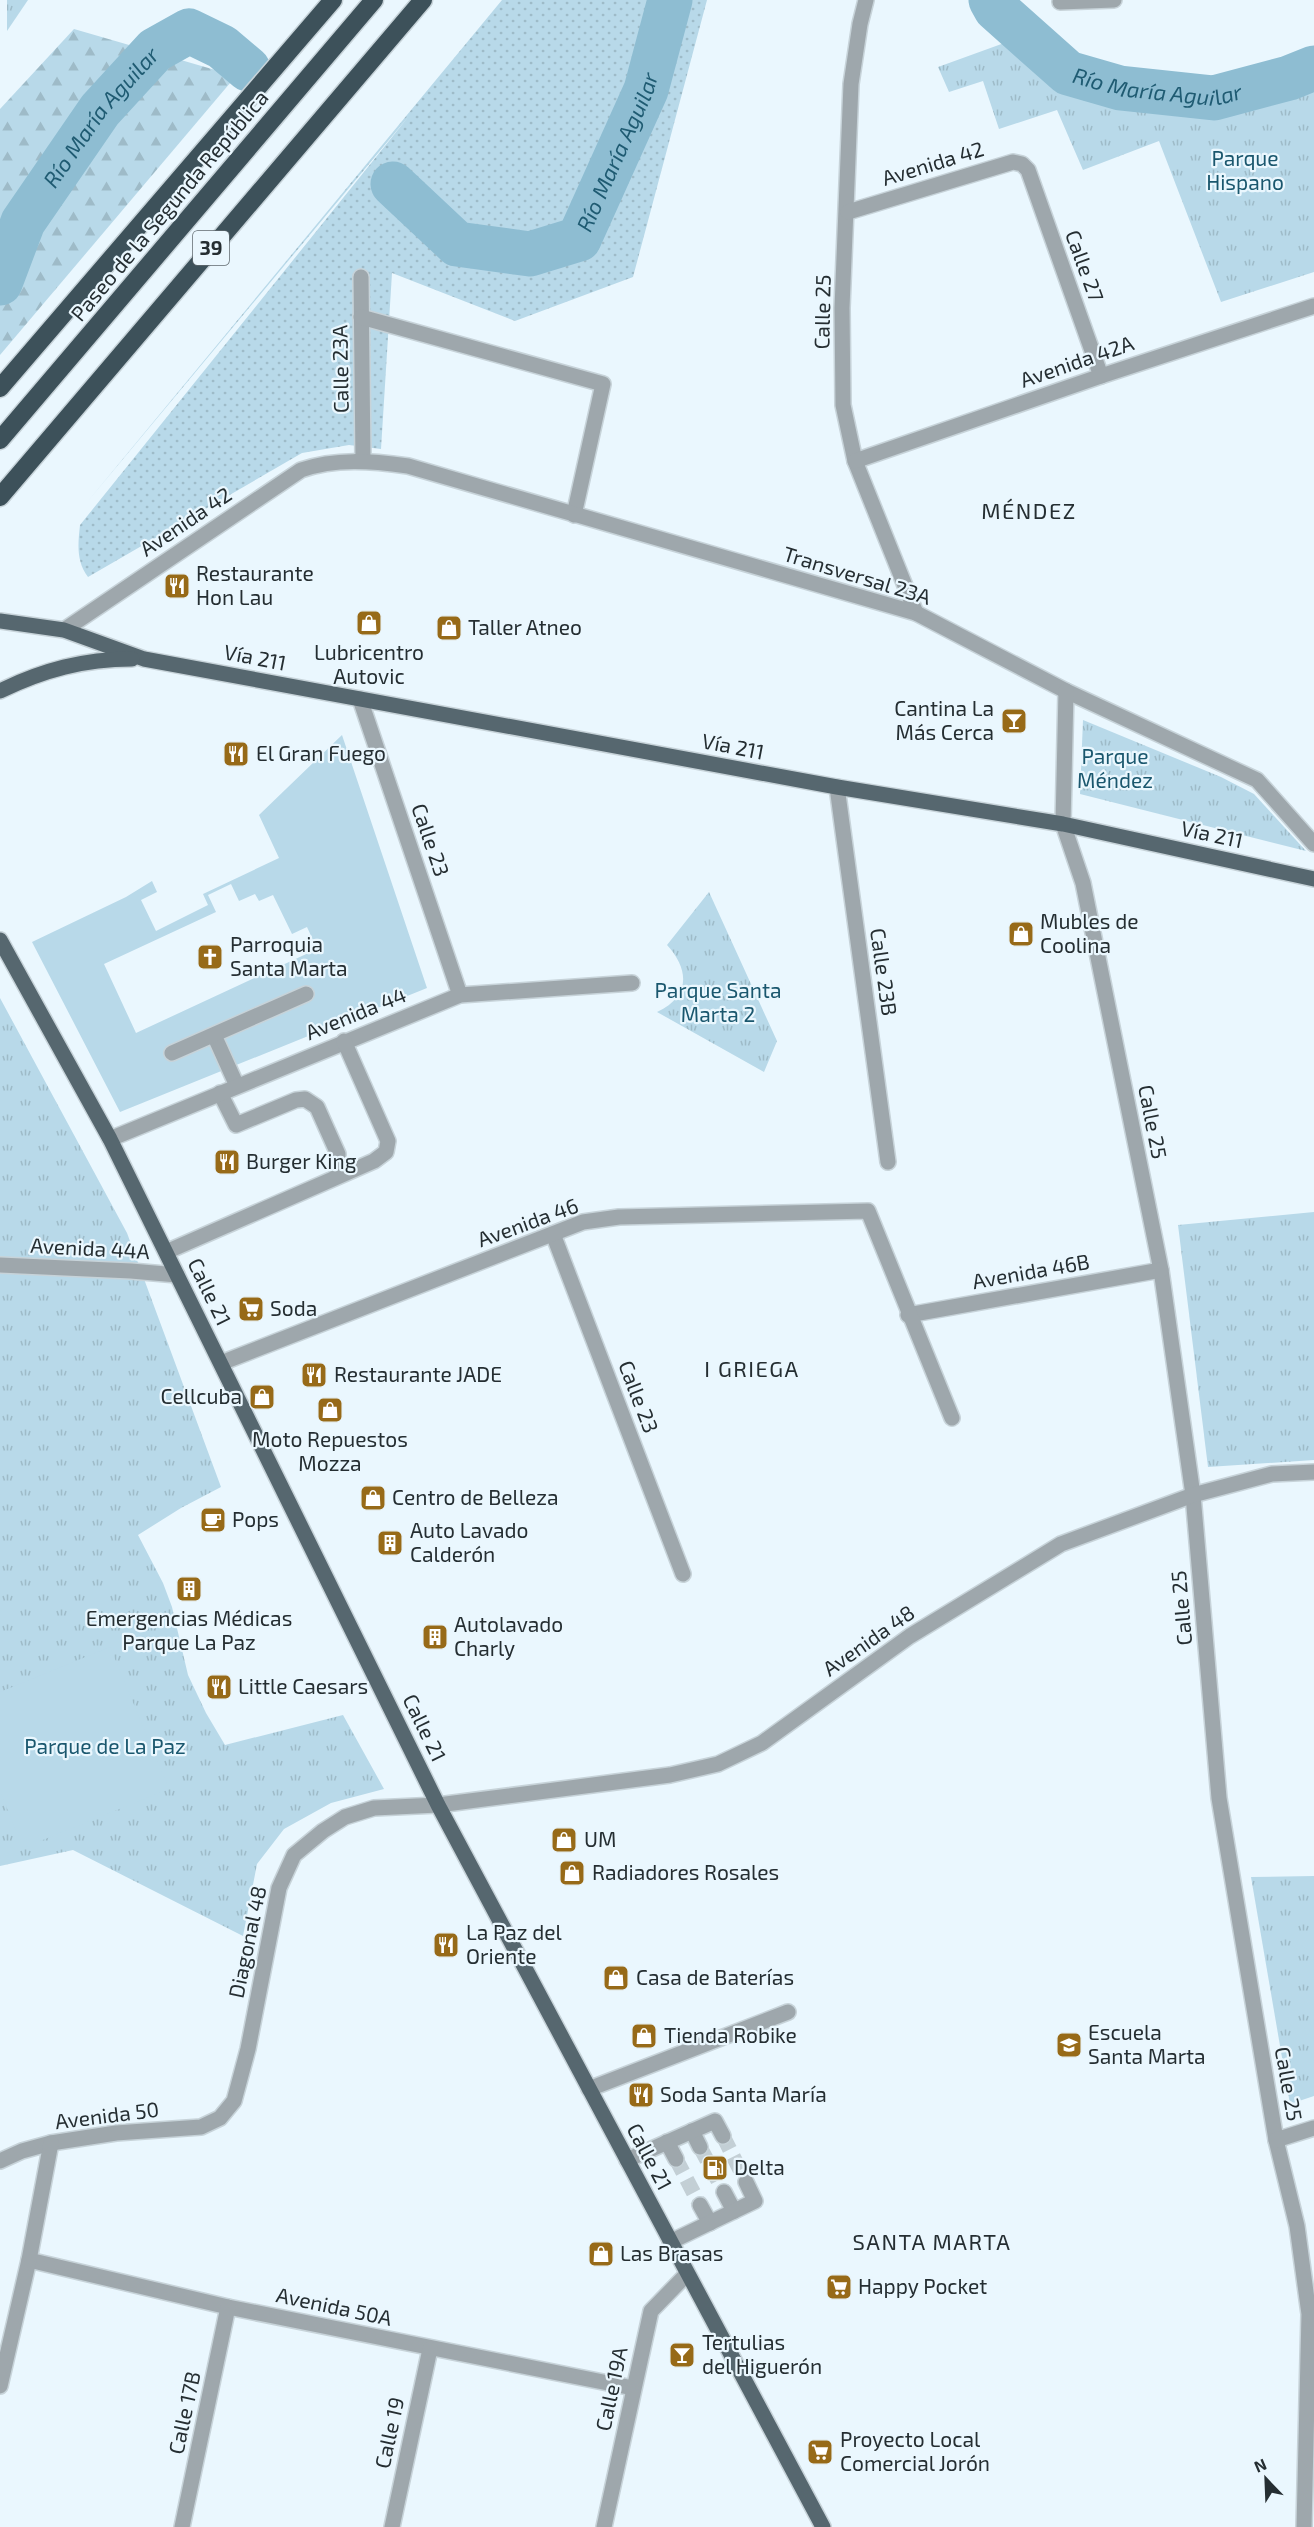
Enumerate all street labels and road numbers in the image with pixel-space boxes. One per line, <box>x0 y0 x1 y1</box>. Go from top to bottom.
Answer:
street label: Paseo de la Segunda República <box>65 85 273 326</box>
street label: Avenida 42 <box>879 135 987 190</box>
street label: Calle 27 <box>1061 226 1110 305</box>
road number: 39 <box>193 231 229 265</box>
street label: Calle 25 <box>808 274 835 350</box>
street label: Calle 23A <box>326 325 353 413</box>
street label: Avenida 42A <box>1016 329 1137 392</box>
street label: Avenida 42 <box>135 481 236 561</box>
street label: Transversal 23A <box>781 540 934 609</box>
street label: Vía 211 <box>222 638 288 675</box>
street label: Vía 211 <box>700 727 766 764</box>
street label: Calle 23 <box>407 800 456 879</box>
street label: Vía 211 <box>1179 815 1246 852</box>
street label: Calle 23B <box>866 926 903 1017</box>
street label: Avenida 44 <box>301 981 409 1044</box>
street label: Calle 25 <box>1134 1083 1173 1161</box>
street label: Avenida 46 <box>474 1192 581 1251</box>
street label: Avenida 44A <box>30 1232 150 1263</box>
street label: Avenida 46B <box>970 1248 1091 1293</box>
street label: Calle 21 <box>183 1253 237 1329</box>
street label: Calle 23 <box>614 1357 665 1436</box>
street label: Calle 25 <box>1165 1570 1196 1647</box>
street label: Avenida 48 <box>817 1599 919 1680</box>
street label: Calle 21 <box>398 1689 452 1765</box>
street label: Diagonal 48 <box>222 1883 271 2000</box>
street label: Calle 25 <box>1271 2045 1308 2123</box>
street label: Avenida 50 <box>53 2096 160 2133</box>
street label: Calle 21 <box>622 2119 678 2194</box>
street label: Avenida 50A <box>274 2281 394 2330</box>
street label: Calle 19A <box>589 2344 632 2433</box>
street label: Calle 17B <box>163 2369 205 2456</box>
street label: Calle 19 <box>369 2395 408 2471</box>

